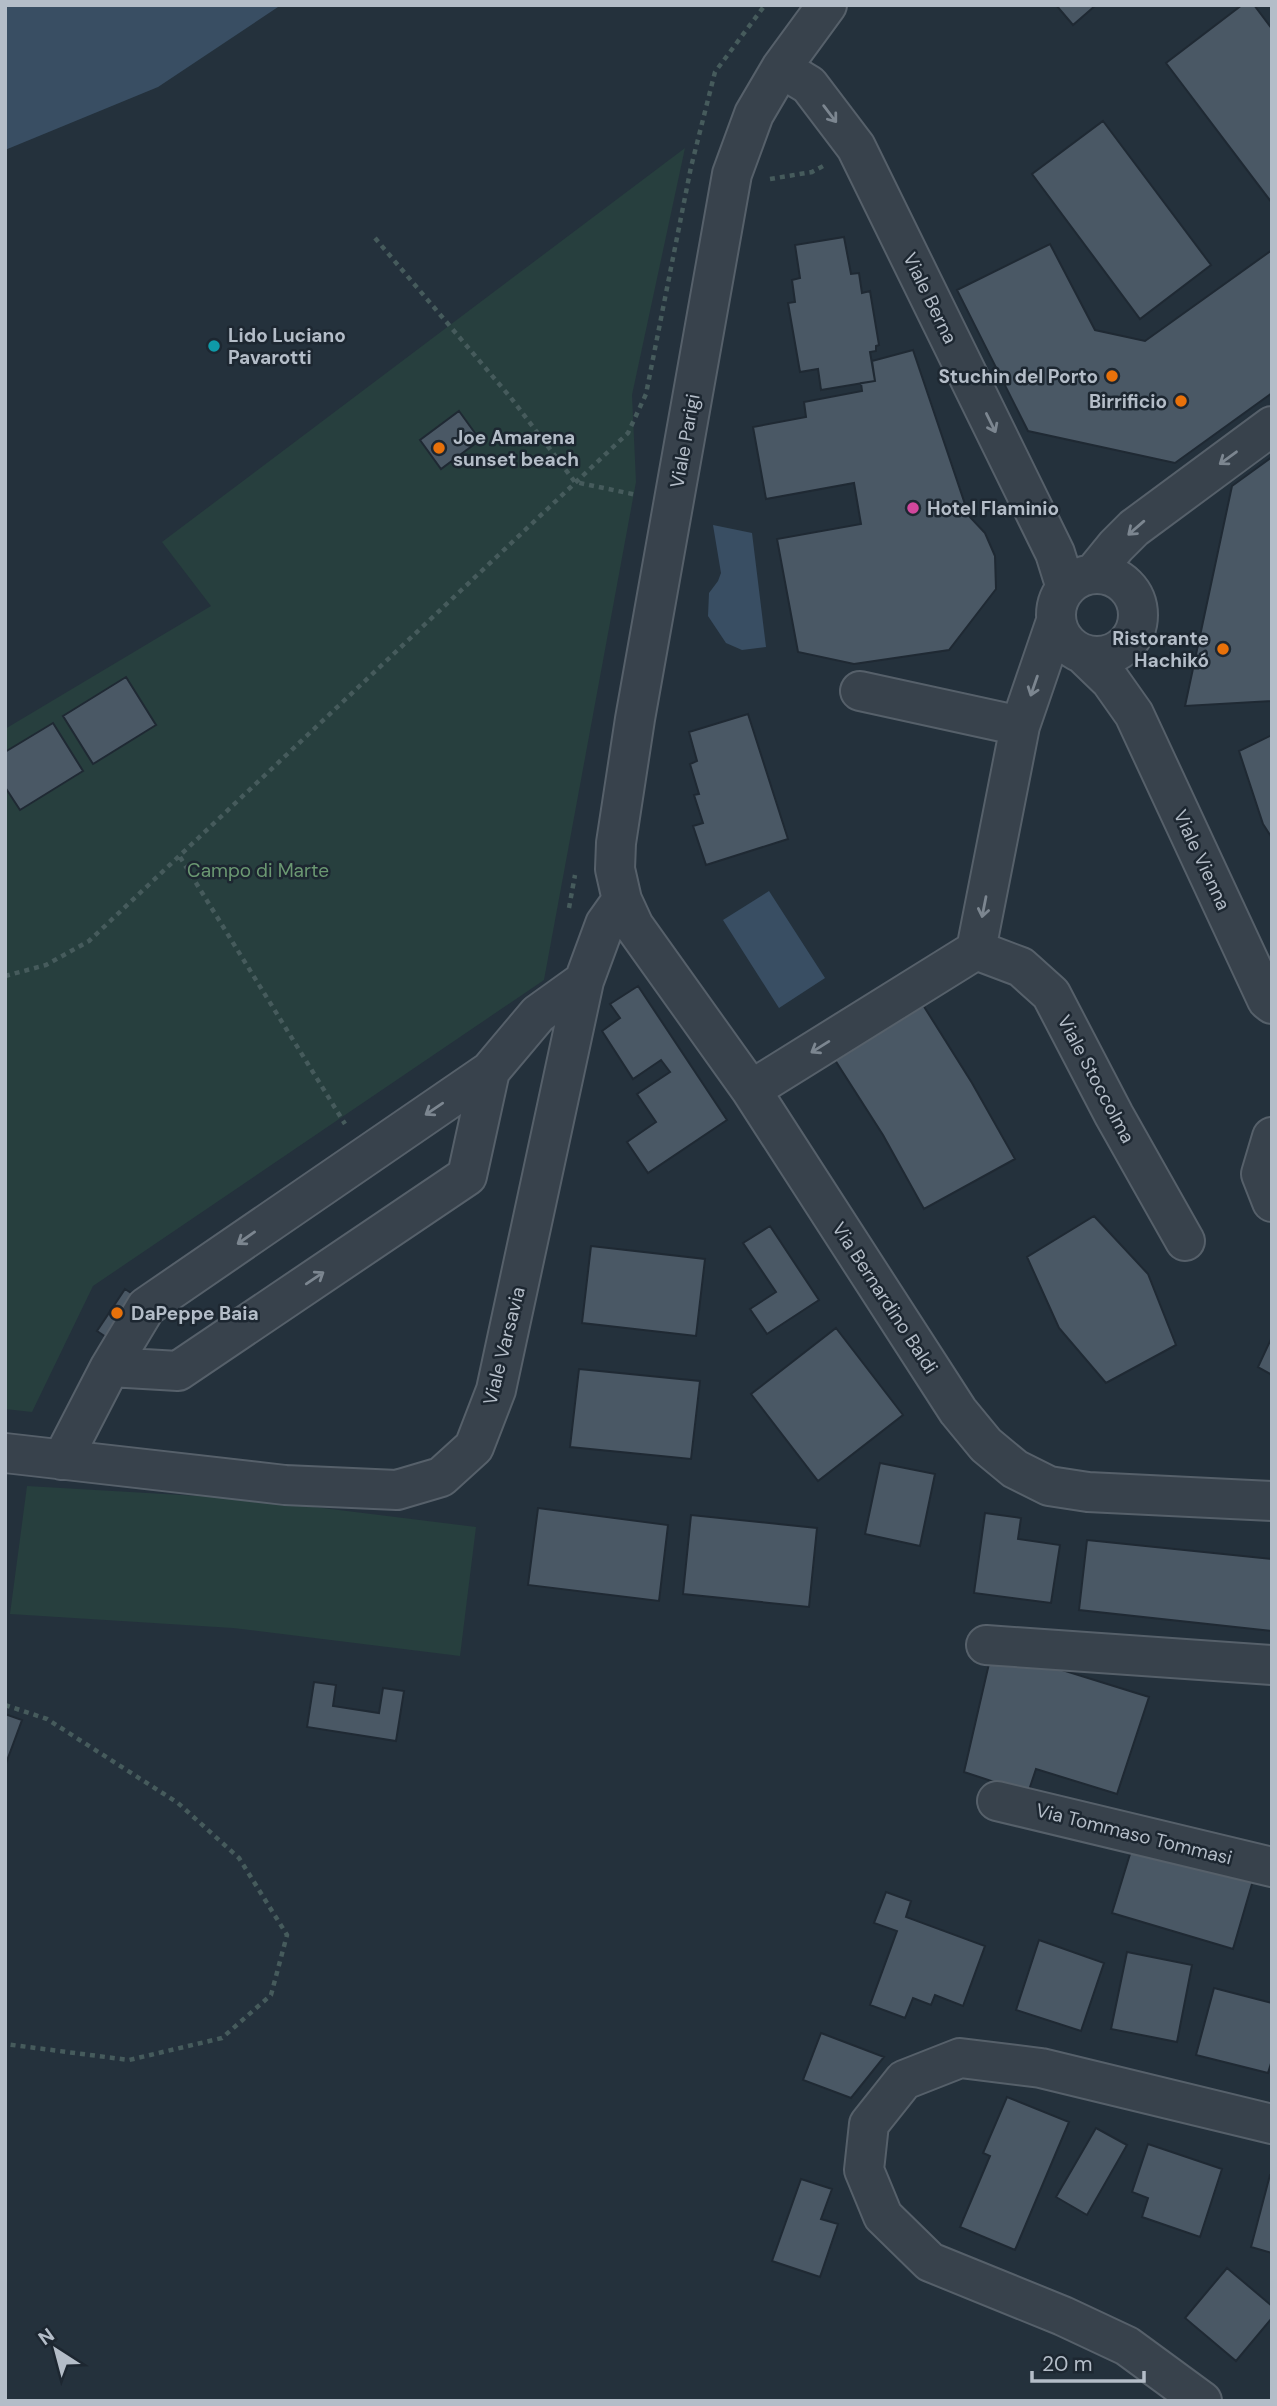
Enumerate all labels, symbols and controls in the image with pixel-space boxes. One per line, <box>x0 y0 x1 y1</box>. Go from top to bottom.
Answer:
one-way arrow <box>823 104 838 122</box>
street label: Viale Berna <box>897 248 963 348</box>
place label: Lido Luciano Pavarotti <box>228 323 346 370</box>
marker: Lido Luciano Pavarotti <box>206 338 222 354</box>
place label: Stuchin del Porto <box>938 364 1098 389</box>
marker: Stuchin del Porto <box>1104 368 1120 384</box>
place label: Birrificio <box>1089 389 1167 414</box>
street label: Viale Parigi <box>664 392 706 490</box>
marker: Birrificio <box>1173 393 1189 409</box>
one-way arrow <box>985 412 999 433</box>
place label: Joe Amarena sunset beach <box>453 425 579 472</box>
marker: Joe Amarena sunset beach <box>431 440 447 456</box>
one-way arrow <box>1219 451 1238 465</box>
place label: Hotel Flaminio <box>927 496 1059 521</box>
marker: Hotel Flaminio <box>905 500 921 516</box>
one-way arrow <box>1127 520 1145 536</box>
place label: Ristorante Hachikó <box>1112 626 1209 673</box>
marker: Ristorante Hachikó <box>1215 641 1231 657</box>
one-way arrow <box>1027 674 1039 696</box>
street label: Viale Vienna <box>1168 806 1236 914</box>
park label: Campo di Marte <box>187 858 329 883</box>
one-way arrow <box>977 895 991 918</box>
street label: Viale Stoccolma <box>1052 1011 1140 1147</box>
one-way arrow <box>811 1040 830 1055</box>
one-way arrow <box>425 1102 444 1116</box>
street label: Via Bernardino Baldi <box>827 1217 943 1379</box>
one-way arrow <box>237 1231 256 1245</box>
one-way arrow <box>305 1271 325 1285</box>
street label: Viale Varsavia <box>477 1284 531 1408</box>
place label: DaPeppe Baia <box>131 1301 259 1326</box>
marker: DaPeppe Baia <box>109 1305 125 1321</box>
street label: Via Tommaso Tommasi <box>1033 1798 1235 1870</box>
north arrow <box>21 2315 91 2385</box>
text: N <box>33 2322 59 2351</box>
scale bar <box>1032 2340 1144 2384</box>
text: 20 m <box>1042 2350 1093 2378</box>

